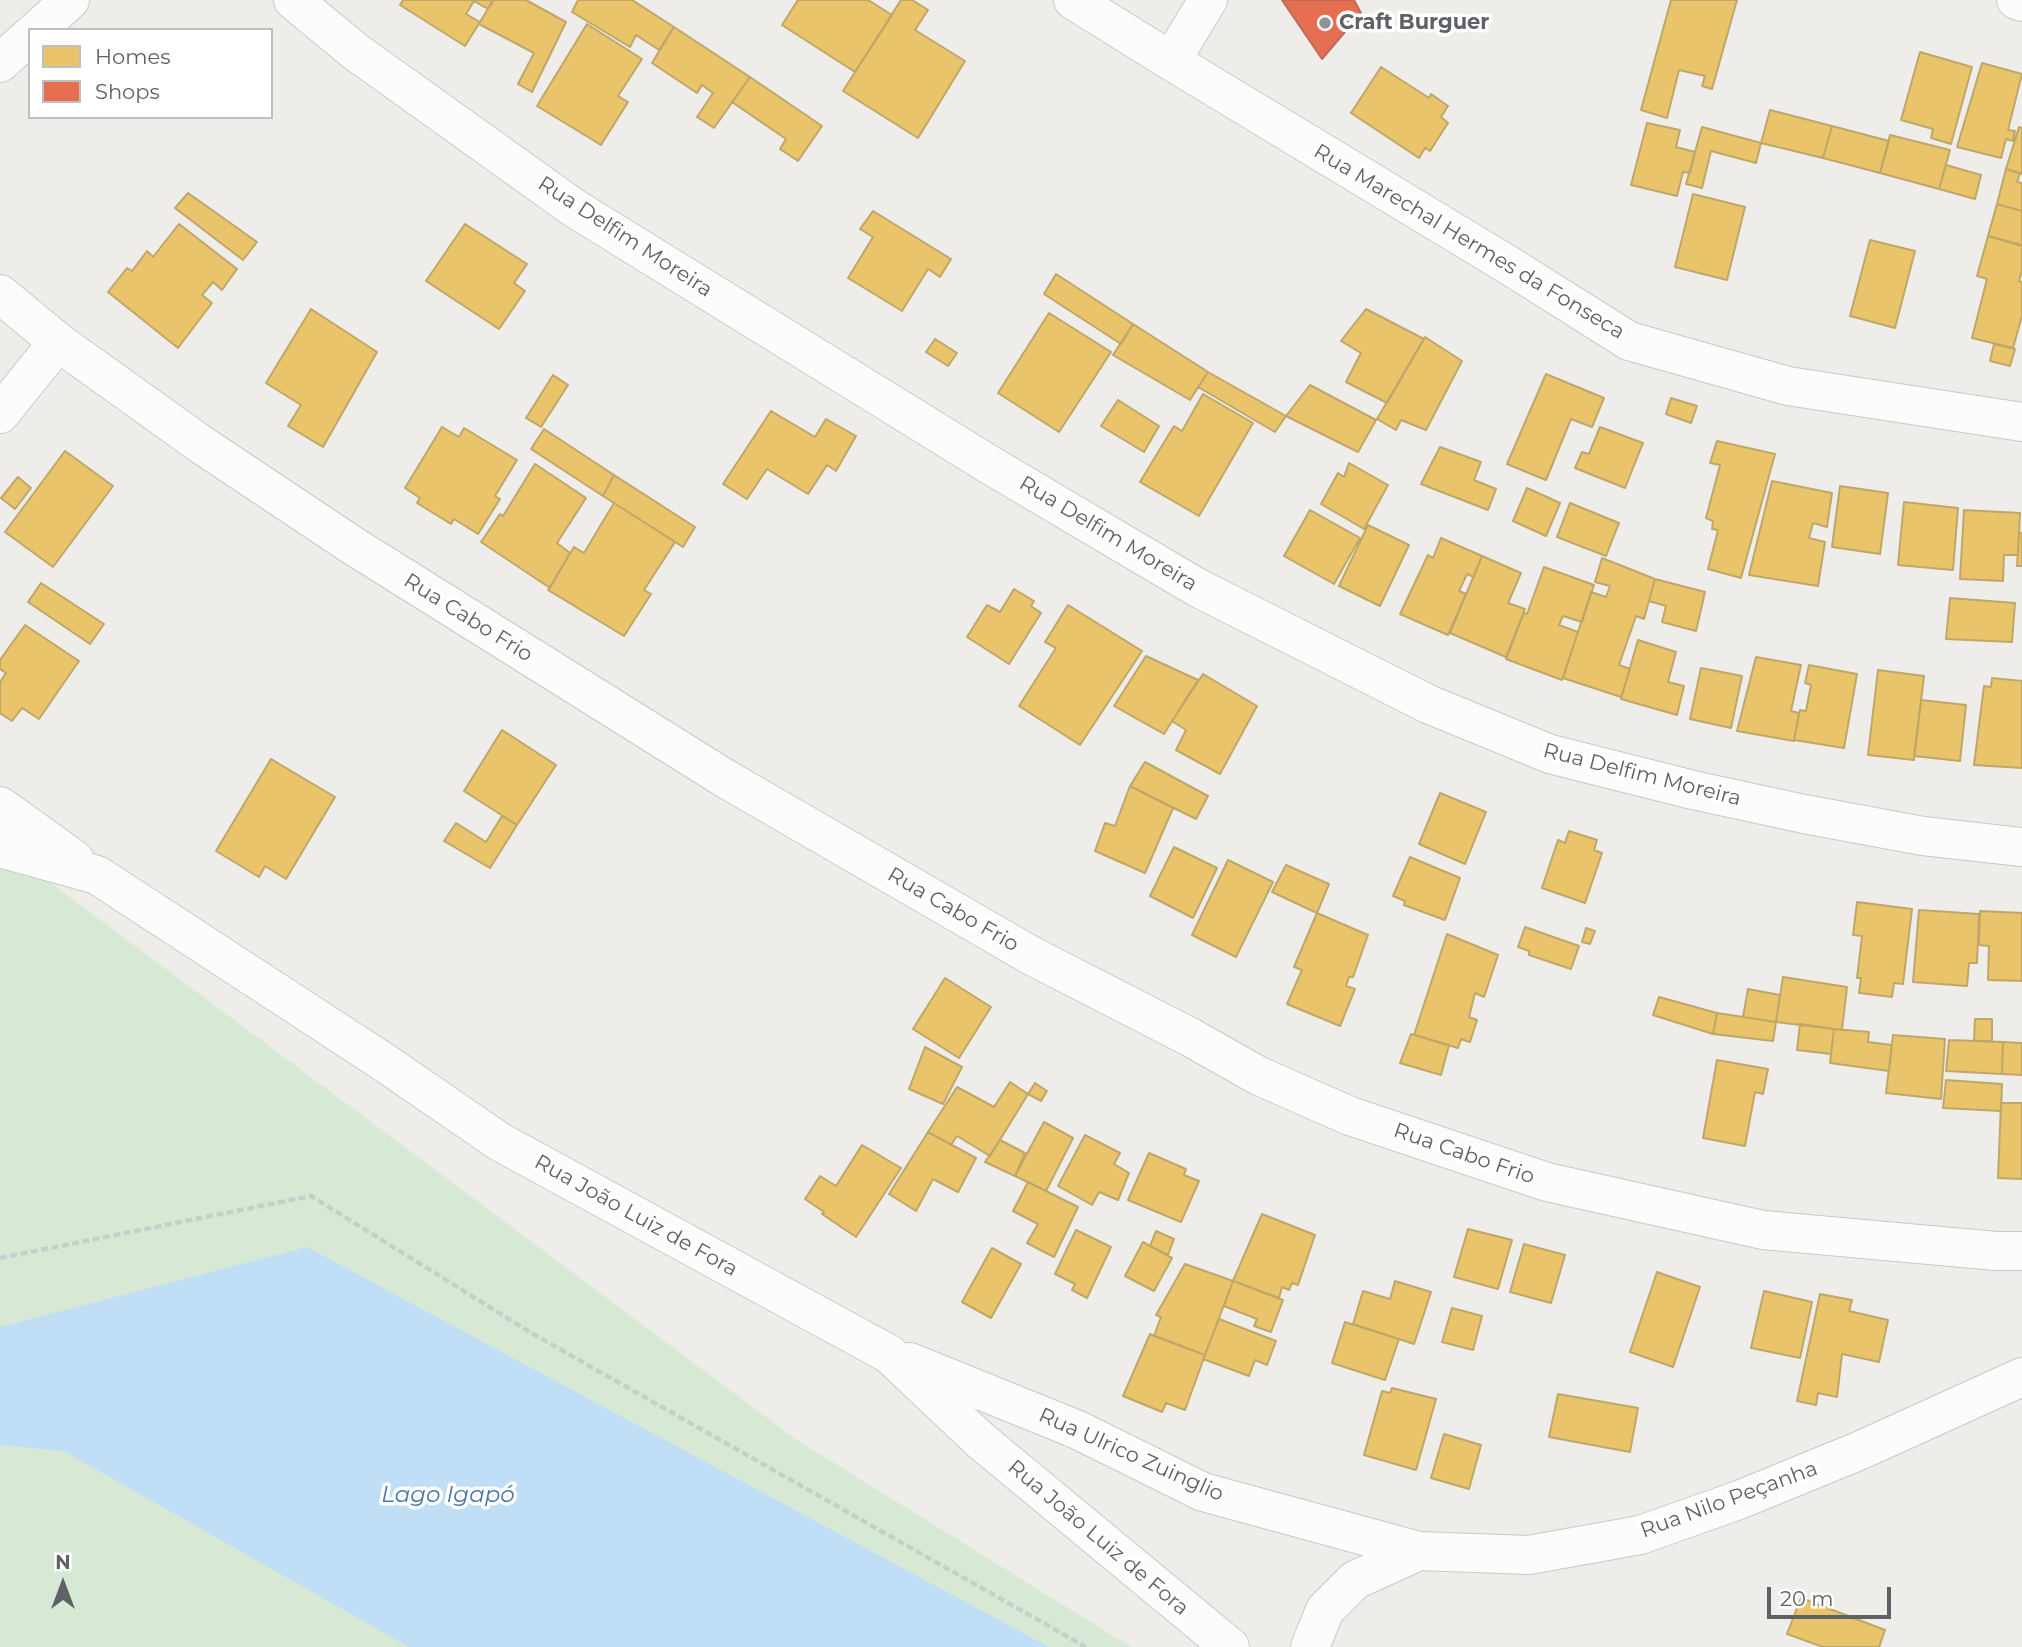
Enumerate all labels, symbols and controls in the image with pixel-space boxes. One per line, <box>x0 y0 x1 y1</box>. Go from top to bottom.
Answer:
place label: Craft Burguer <box>1339 10 1489 36</box>
marker: Craft Burguer <box>1317 15 1333 31</box>
legend <box>28 28 273 119</box>
text: Homes <box>95 44 170 69</box>
text: Shops <box>95 79 160 104</box>
street label: Rua Marechal Hermes da Fonseca <box>1309 139 1629 345</box>
street label: Rua Delfim Moreira <box>533 171 717 303</box>
street label: Rua Delfim Moreira <box>1015 471 1201 597</box>
street label: Rua Cabo Frio <box>399 568 537 668</box>
street label: Rua Delfim Moreira <box>1541 738 1743 812</box>
street label: Rua Cabo Frio <box>883 862 1023 958</box>
street label: Rua Cabo Frio <box>1390 1118 1538 1190</box>
street label: Rua João Luiz de Fora <box>530 1150 742 1282</box>
street label: Rua Ulrico Zuinglio <box>1035 1403 1227 1507</box>
street label: Rua João Luiz de Fora <box>1002 1455 1194 1621</box>
street label: Rua Nilo Peçanha <box>1637 1456 1821 1544</box>
water label: Lago Igapó <box>381 1481 515 1509</box>
north arrow <box>28 1549 98 1619</box>
text: N <box>55 1551 71 1574</box>
scale bar <box>1770 1574 1894 1618</box>
text: 20 m <box>1780 1586 1834 1611</box>

